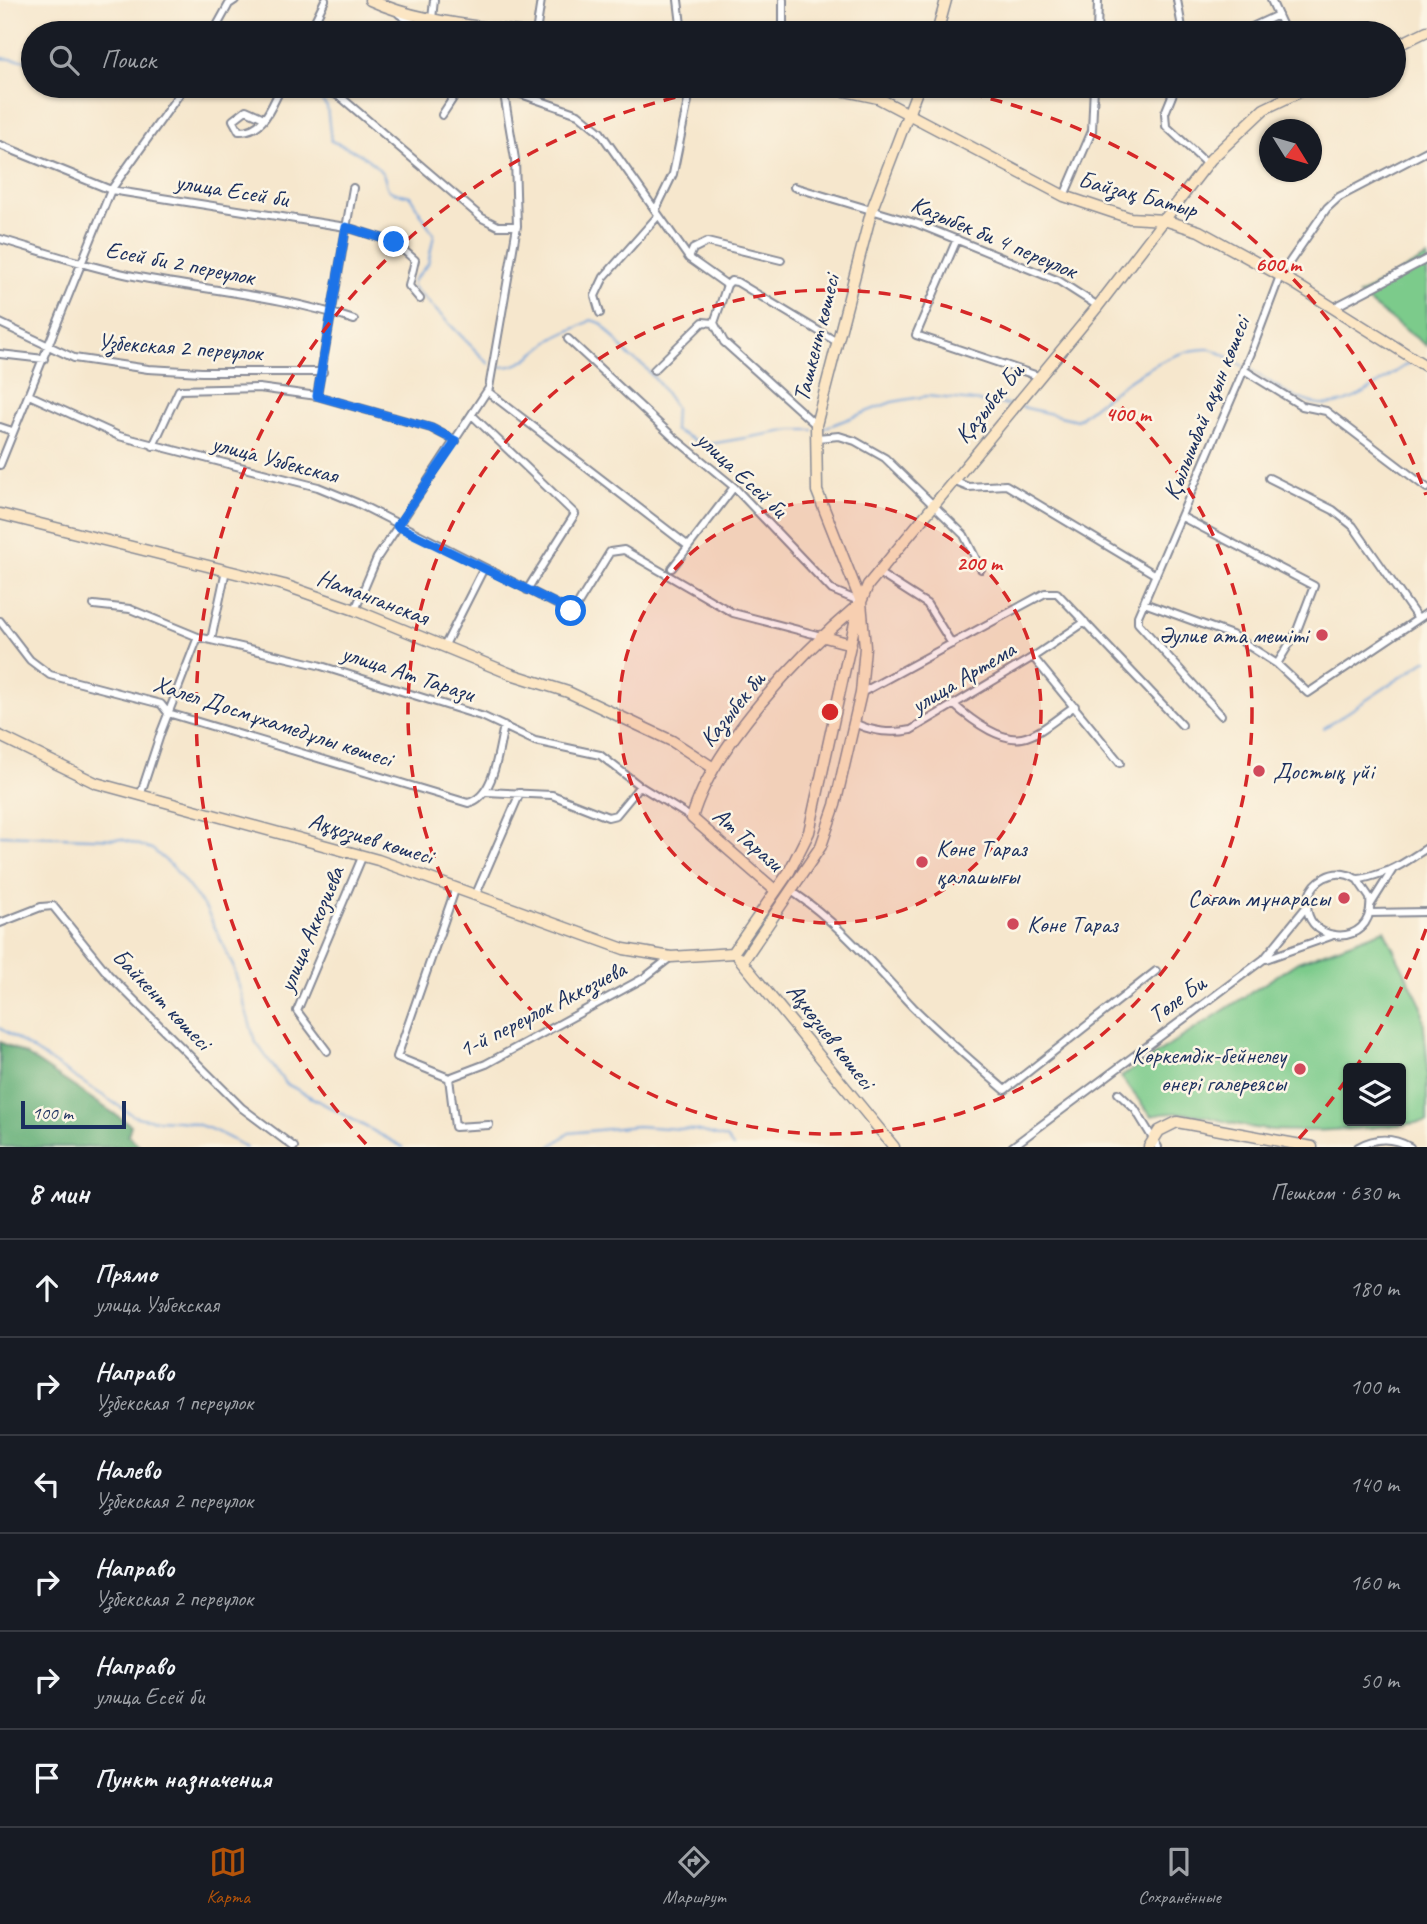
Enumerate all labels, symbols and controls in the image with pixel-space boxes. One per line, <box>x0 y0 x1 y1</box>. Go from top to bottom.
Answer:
search box <box>21 21 1406 98</box>
icon: search <box>45 41 83 79</box>
text: Поиск <box>101 43 156 76</box>
north arrow <box>1259 119 1322 182</box>
street label: Байзақ Батыр <box>1075 164 1202 225</box>
street label: улица Есей би <box>171 166 293 214</box>
street label: Казыбек би 4 переулок <box>906 189 1083 287</box>
route end <box>378 226 409 257</box>
street label: Есей би 2 переулок <box>103 234 259 292</box>
text: 600 m <box>1255 251 1303 277</box>
street label: Ташкент көшесі <box>786 269 847 405</box>
street label: Қылышбай ақын көшесі <box>1156 310 1257 504</box>
street label: Узбекская 2 переулок <box>97 326 265 369</box>
street label: Қазыбек Би <box>948 356 1032 450</box>
text: 400 m <box>1105 401 1153 427</box>
street label: улица Есей би <box>689 423 795 525</box>
street label: улица Узбекская <box>207 427 343 491</box>
text: 200 m <box>956 550 1004 576</box>
street label: Наманганская <box>313 562 434 633</box>
route start <box>555 595 586 626</box>
place label: Әулие ата мешіті <box>1159 620 1311 650</box>
marker: Әулие ата мешіті <box>1314 627 1330 643</box>
street label: улица Артема <box>904 633 1022 721</box>
street label: улица Ат Тарази <box>336 637 480 709</box>
street label: Казыбек би <box>693 664 773 753</box>
street label: Халел Досмұхамедұлы көшесі <box>150 668 399 775</box>
centre of rings <box>818 700 842 724</box>
place label: Достық үйі <box>1273 756 1376 786</box>
marker: Достық үйі <box>1251 763 1267 779</box>
street label: Ат Тарази <box>707 800 791 879</box>
street label: Аққозиев көшесі <box>305 805 439 873</box>
place label: Көне Тараз қалашығы <box>936 833 1028 891</box>
marker: Көне Тараз қалашығы <box>914 854 930 870</box>
street label: улица Аккозиева <box>270 860 351 998</box>
place label: Сағат мұнарасы <box>1188 883 1332 913</box>
marker: Сағат мұнарасы <box>1336 890 1352 906</box>
place label: Көне Тараз <box>1027 909 1119 939</box>
marker: Көне Тараз <box>1005 916 1021 932</box>
street label: Байкент көшесі <box>106 942 220 1058</box>
street label: 1-й переулок Аккозиева <box>453 953 632 1065</box>
street label: Төле Би <box>1142 967 1213 1030</box>
street label: Ақкөзиев көшесі <box>779 977 883 1098</box>
place label: Көркемдік-бейнелеу өнері галереясы <box>1132 1040 1288 1098</box>
marker: Көркемдік-бейнелеу өнері галереясы <box>1292 1061 1308 1077</box>
map controls <box>1343 1063 1406 1126</box>
button: layers <box>1343 1063 1406 1126</box>
scale bar <box>21 1098 126 1130</box>
text: 100 m <box>32 1101 73 1125</box>
text: 8 мин <box>28 1174 89 1212</box>
text: Пешком · 630 m <box>1271 1178 1399 1207</box>
text: Прямо <box>95 1257 157 1290</box>
icon: ahead <box>28 1269 66 1307</box>
text: 180 m <box>1350 1274 1399 1303</box>
text: улица Узбекская <box>95 1290 219 1319</box>
text: Направо <box>95 1355 174 1388</box>
icon: right <box>28 1367 66 1405</box>
text: 100 m <box>1350 1372 1399 1401</box>
text: Узбекская 1 переулок <box>95 1388 253 1417</box>
text: Налево <box>95 1453 161 1486</box>
icon: left <box>28 1465 66 1503</box>
text: 140 m <box>1350 1470 1399 1499</box>
text: Узбекская 2 переулок <box>95 1486 253 1515</box>
text: Направо <box>95 1551 174 1584</box>
icon: right <box>28 1563 66 1601</box>
text: 160 m <box>1350 1568 1399 1597</box>
text: Узбекская 2 переулок <box>95 1584 253 1613</box>
text: Направо <box>95 1649 174 1682</box>
icon: right <box>28 1661 66 1699</box>
text: 50 m <box>1360 1666 1399 1695</box>
text: улица Есей би <box>95 1682 204 1711</box>
icon: arrive <box>28 1759 66 1797</box>
text: Пункт назначения <box>95 1762 271 1795</box>
tab: Карта <box>206 1843 250 1909</box>
tab: Маршрут <box>663 1843 725 1909</box>
tab: Сохранённые <box>1138 1843 1221 1909</box>

